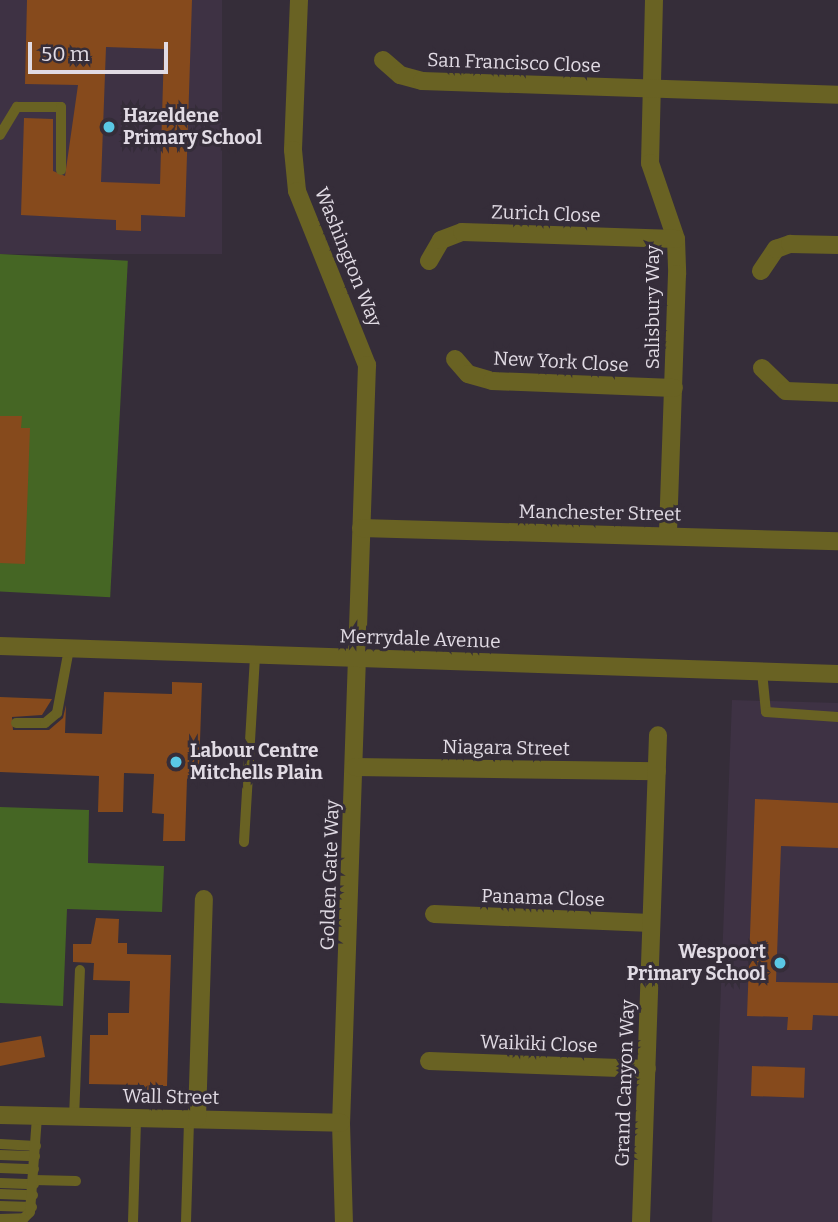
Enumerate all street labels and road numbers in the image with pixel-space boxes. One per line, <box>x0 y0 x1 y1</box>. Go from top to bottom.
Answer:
street label: San Francisco Close <box>427 49 601 77</box>
street label: Washington Way <box>310 184 386 330</box>
street label: Zurich Close <box>491 201 601 227</box>
street label: Salisbury Way <box>642 245 664 369</box>
street label: New York Close <box>493 347 629 377</box>
street label: Manchester Street <box>519 500 681 526</box>
street label: Merrydale Avenue <box>339 625 501 653</box>
street label: Niagara Street <box>442 735 570 761</box>
street label: Golden Gate Way <box>316 799 344 951</box>
street label: Panama Close <box>481 884 605 912</box>
street label: Grand Canyon Way <box>611 999 639 1167</box>
street label: Waikiki Close <box>480 1031 598 1057</box>
street label: Wall Street <box>122 1085 220 1109</box>

